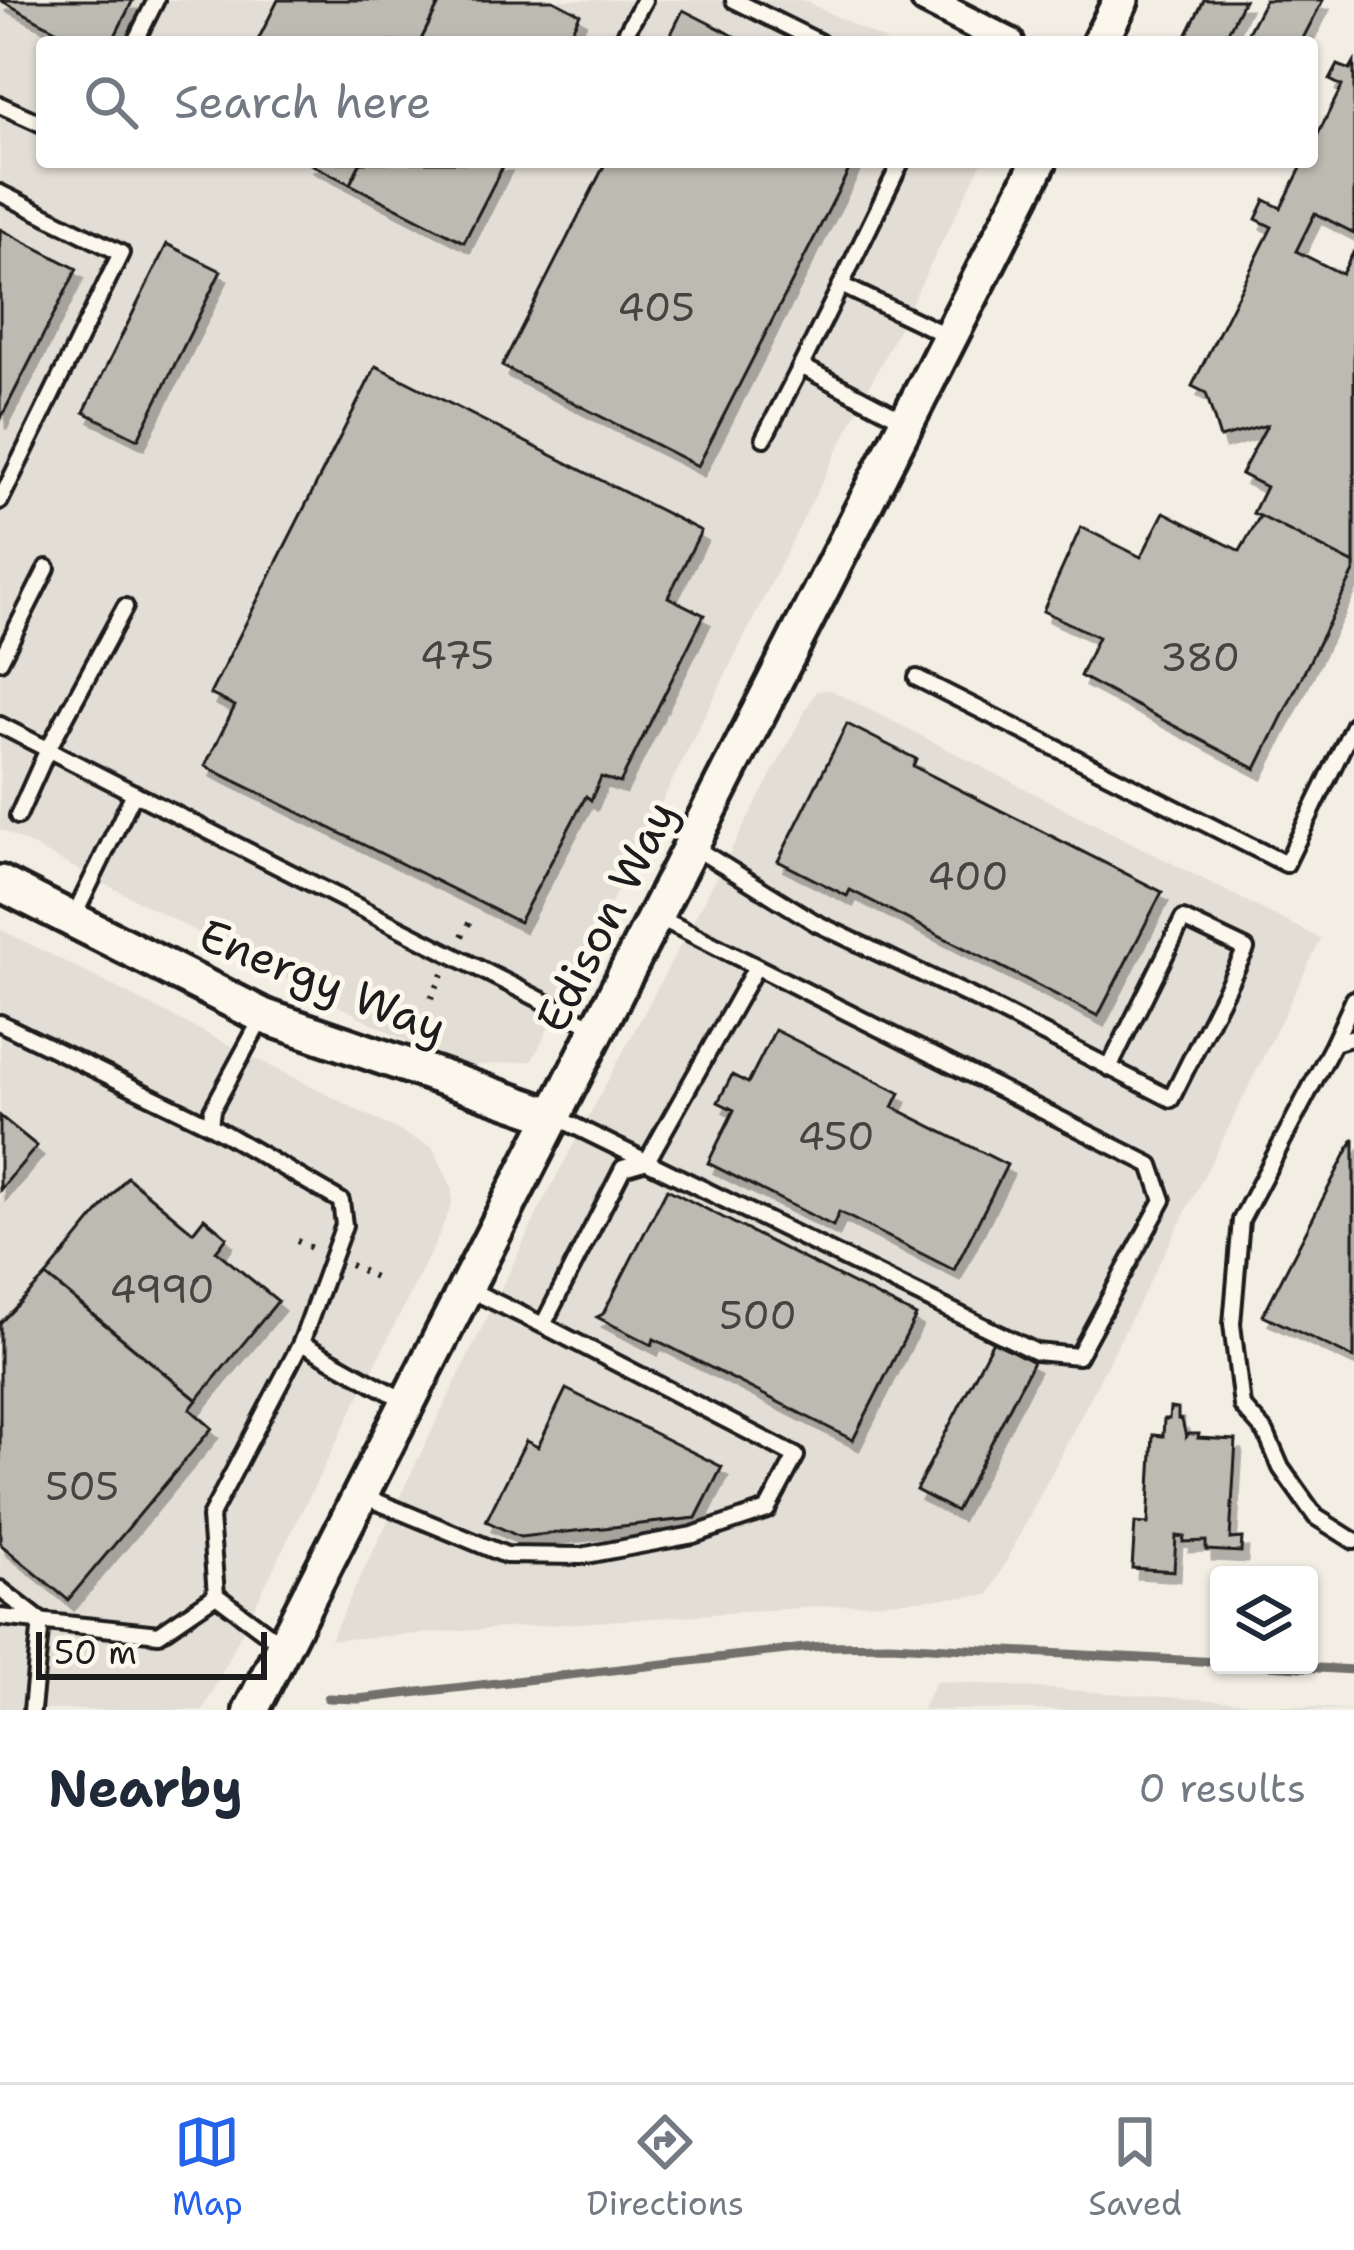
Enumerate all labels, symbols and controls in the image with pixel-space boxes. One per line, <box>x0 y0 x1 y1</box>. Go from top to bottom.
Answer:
search box <box>36 36 1318 168</box>
icon: search <box>78 69 144 135</box>
text: Search here <box>174 72 431 132</box>
house number: 405 <box>617 281 695 333</box>
house number: 475 <box>420 629 494 681</box>
house number: 380 <box>1160 631 1240 683</box>
street label: Edison Way <box>522 790 690 1042</box>
house number: 400 <box>927 850 1009 902</box>
street label: Energy Way <box>191 904 455 1058</box>
house number: 450 <box>798 1110 874 1162</box>
house number: 4990 <box>109 1263 215 1315</box>
house number: 500 <box>719 1289 797 1341</box>
house number: 505 <box>45 1460 119 1512</box>
map controls <box>1210 1566 1318 1674</box>
button: layers <box>1210 1566 1318 1674</box>
scale bar <box>36 1626 267 1679</box>
text: 50 m <box>54 1630 137 1675</box>
text: Nearby <box>48 1754 243 1822</box>
text: 0 results <box>1139 1762 1306 1814</box>
tab: Map <box>172 2109 243 2226</box>
tab: Directions <box>587 2109 744 2226</box>
tab: Saved <box>1088 2109 1182 2226</box>

